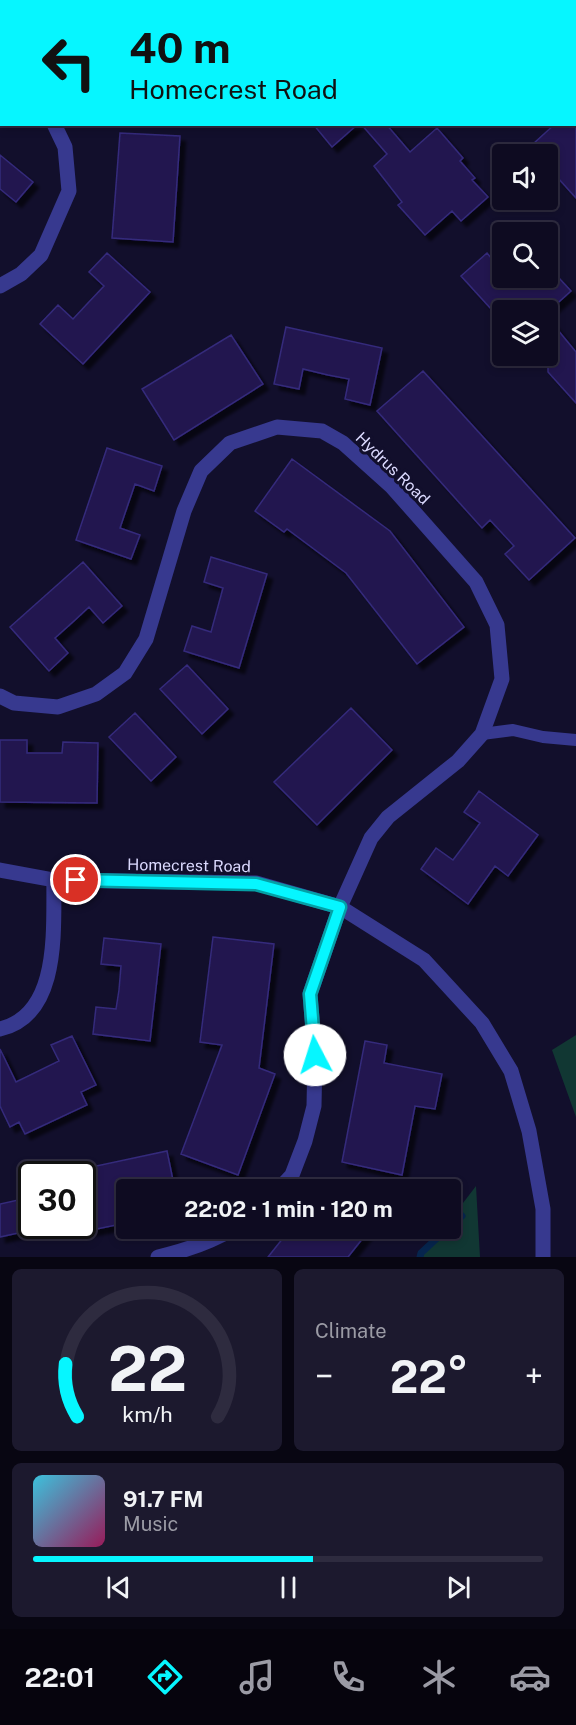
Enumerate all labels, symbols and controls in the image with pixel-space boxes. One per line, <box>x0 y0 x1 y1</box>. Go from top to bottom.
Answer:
text: 40 m <box>129 23 231 72</box>
icon: left <box>30 24 108 102</box>
text: Homecrest Road <box>129 73 338 105</box>
map controls <box>492 144 558 366</box>
button: sound <box>492 144 558 210</box>
button: search <box>492 222 558 288</box>
button: layers <box>492 300 558 366</box>
street label: Hydrus Road <box>352 428 434 508</box>
pin <box>50 854 101 905</box>
street label: Homecrest Road <box>127 855 251 876</box>
icon: arrive <box>59 863 92 896</box>
position arrow <box>283 1023 347 1087</box>
speed limit sign: 30 <box>18 1161 96 1239</box>
text: 22:02 · 1 min · 120 m <box>184 1196 393 1222</box>
text: Climate <box>315 1319 387 1343</box>
text: 22 <box>107 1332 187 1405</box>
text: 22° <box>390 1350 468 1403</box>
text: − <box>315 1357 333 1395</box>
text: + <box>525 1357 543 1395</box>
text: km/h <box>122 1402 172 1427</box>
text: 91.7 FM <box>123 1486 203 1512</box>
text: Music <box>123 1512 178 1536</box>
icon: previous <box>102 1571 135 1604</box>
icon: pause <box>272 1571 305 1604</box>
icon: next <box>442 1571 475 1604</box>
icon: directions <box>144 1656 186 1698</box>
icon: music <box>236 1656 278 1698</box>
icon: phone <box>327 1656 369 1698</box>
icon: climate <box>418 1656 460 1698</box>
icon: car <box>509 1656 551 1698</box>
text: 22:01 <box>25 1661 95 1693</box>

